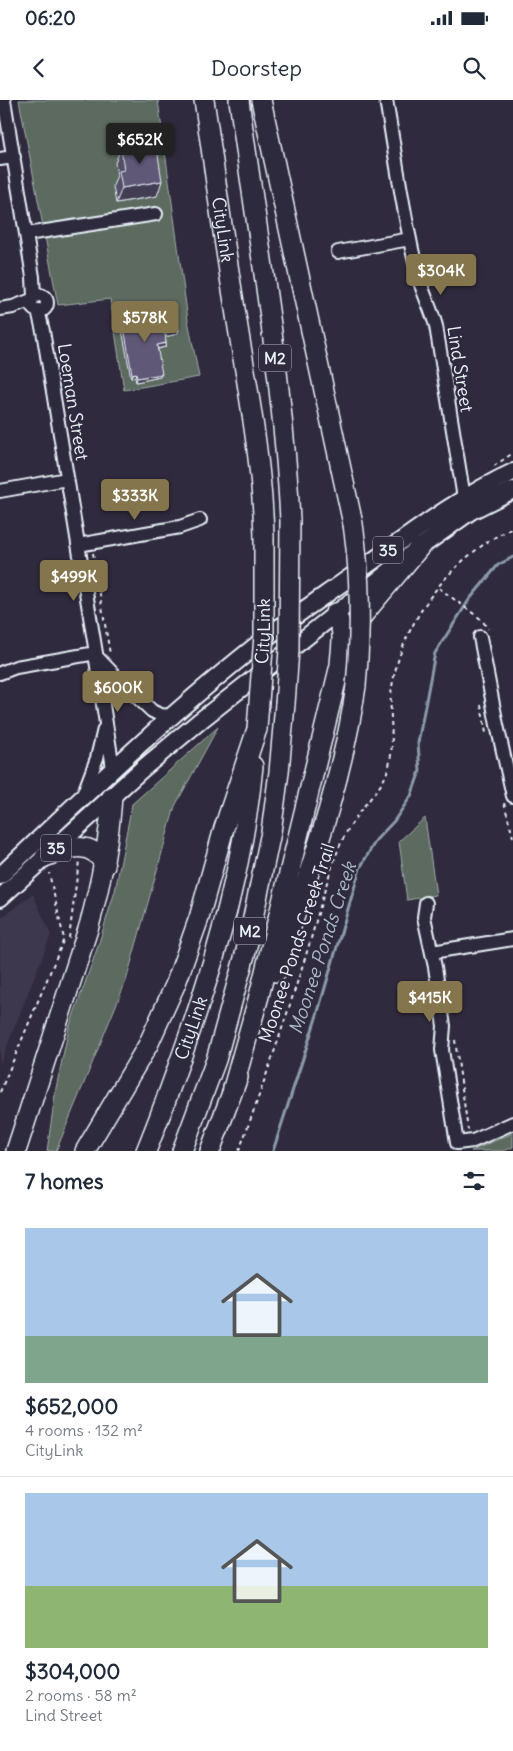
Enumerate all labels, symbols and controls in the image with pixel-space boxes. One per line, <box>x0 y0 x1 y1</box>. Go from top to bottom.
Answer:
text: 06:20 <box>25 6 76 30</box>
icon: back <box>25 54 53 82</box>
text: Doorstep <box>211 54 302 82</box>
icon: search <box>460 54 488 82</box>
pin: $652K <box>105 122 175 165</box>
text: $652K <box>117 129 163 149</box>
street label: CityLink <box>207 195 239 264</box>
pin: $304K <box>406 254 476 296</box>
text: $304K <box>417 260 465 280</box>
pin: $578K <box>110 300 180 343</box>
text: $578K <box>122 307 168 327</box>
street label: Lind Street <box>442 324 479 414</box>
street label: Loeman Street <box>53 342 94 462</box>
road number: M2 <box>259 344 291 372</box>
pin: $333K <box>100 478 170 521</box>
text: $333K <box>112 485 158 505</box>
road number: 35 <box>373 536 403 564</box>
pin: $499K <box>39 560 109 602</box>
text: $499K <box>51 566 97 586</box>
street label: CityLink <box>250 598 275 665</box>
pin: $600K <box>83 670 153 713</box>
text: $600K <box>93 677 143 697</box>
road number: 35 <box>41 834 71 861</box>
street label: Moonee Ponds Creek Trail <box>255 841 339 1045</box>
water label: Moonee Ponds Creek <box>283 859 361 1037</box>
road number: M2 <box>234 918 266 944</box>
pin: $415K <box>395 980 465 1023</box>
text: $415K <box>408 987 452 1007</box>
street label: CityLink <box>169 993 212 1063</box>
icon: filters <box>460 1167 488 1195</box>
text: 7 homes <box>25 1168 104 1195</box>
icon: home <box>212 1260 302 1350</box>
text: $652,000 <box>25 1393 118 1420</box>
text: 4 rooms · 132 m² <box>25 1420 143 1440</box>
text: CityLink <box>25 1440 83 1460</box>
icon: home <box>212 1526 302 1616</box>
text: $304,000 <box>25 1658 120 1685</box>
text: 2 rooms · 58 m² <box>25 1685 137 1705</box>
text: Lind Street <box>25 1705 102 1725</box>

